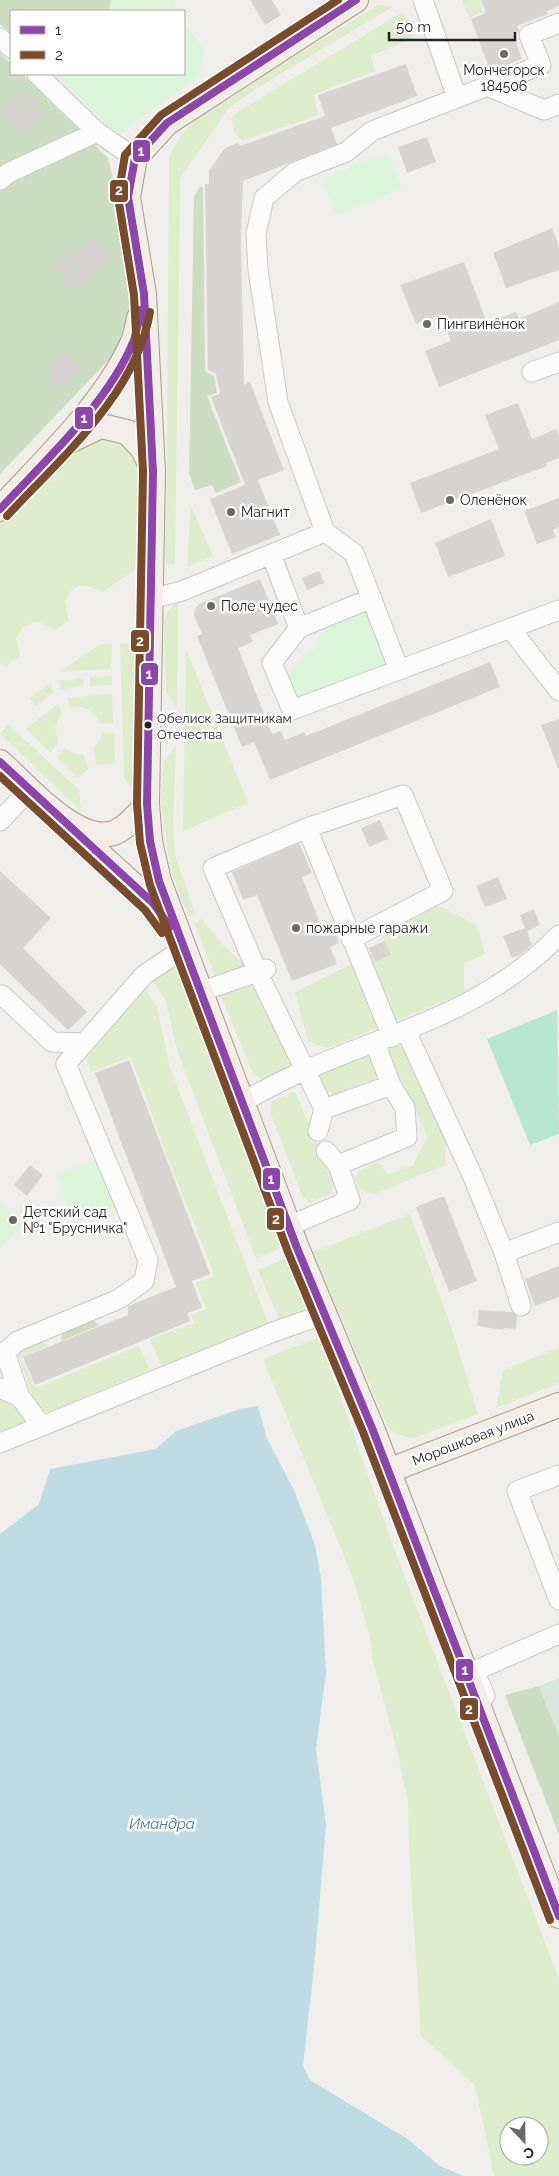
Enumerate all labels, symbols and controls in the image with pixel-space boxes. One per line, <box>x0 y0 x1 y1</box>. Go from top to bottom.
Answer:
legend <box>10 10 185 75</box>
scale bar <box>389 10 515 42</box>
text: 50 m <box>396 18 431 36</box>
text: 1 <box>55 21 62 39</box>
text: 2 <box>55 46 63 64</box>
marker: Мончегорск 184506 <box>498 48 510 60</box>
place label: Мончегорск 184506 <box>463 62 545 94</box>
line badge: 1 <box>132 139 151 163</box>
text: 1 <box>138 143 145 159</box>
line badge: 2 <box>109 179 129 203</box>
text: 2 <box>115 182 123 198</box>
place label: Пингвинёнок <box>437 316 525 332</box>
marker: Пингвинёнок <box>421 318 433 330</box>
line badge: 1 <box>74 406 94 430</box>
text: 1 <box>81 410 88 426</box>
place label: Оленёнок <box>460 492 527 508</box>
marker: Оленёнок <box>444 494 456 506</box>
place label: Магнит <box>241 504 290 520</box>
marker: Магнит <box>225 506 237 518</box>
place label: Поле чудес <box>221 598 298 614</box>
marker: Поле чудес <box>205 600 217 612</box>
line badge: 2 <box>130 629 150 653</box>
text: 2 <box>136 633 144 649</box>
line badge: 1 <box>140 662 159 686</box>
text: 1 <box>146 666 153 682</box>
place label: Обелиск Защитникам Отечества <box>157 711 292 742</box>
marker: Обелиск Защитникам Отечества <box>143 720 153 730</box>
place label: пожарные гаражи <box>306 920 428 936</box>
marker: пожарные гаражи <box>290 922 302 934</box>
line badge: 1 <box>262 1167 281 1191</box>
text: 1 <box>268 1171 275 1187</box>
place label: Детский сад №1 "Брусничка" <box>23 1204 127 1236</box>
line badge: 2 <box>266 1207 285 1231</box>
text: 2 <box>272 1211 280 1227</box>
marker: Детский сад №1 "Брусничка" <box>7 1214 19 1226</box>
street label: Морошковая улица <box>410 1407 536 1469</box>
line badge: 1 <box>455 1658 474 1682</box>
text: 1 <box>462 1662 469 1678</box>
line badge: 2 <box>459 1697 479 1721</box>
text: 2 <box>465 1701 473 1717</box>
water label: Имандра <box>129 1815 195 1833</box>
north arrow <box>499 2116 549 2166</box>
text: С <box>521 2144 536 2162</box>

